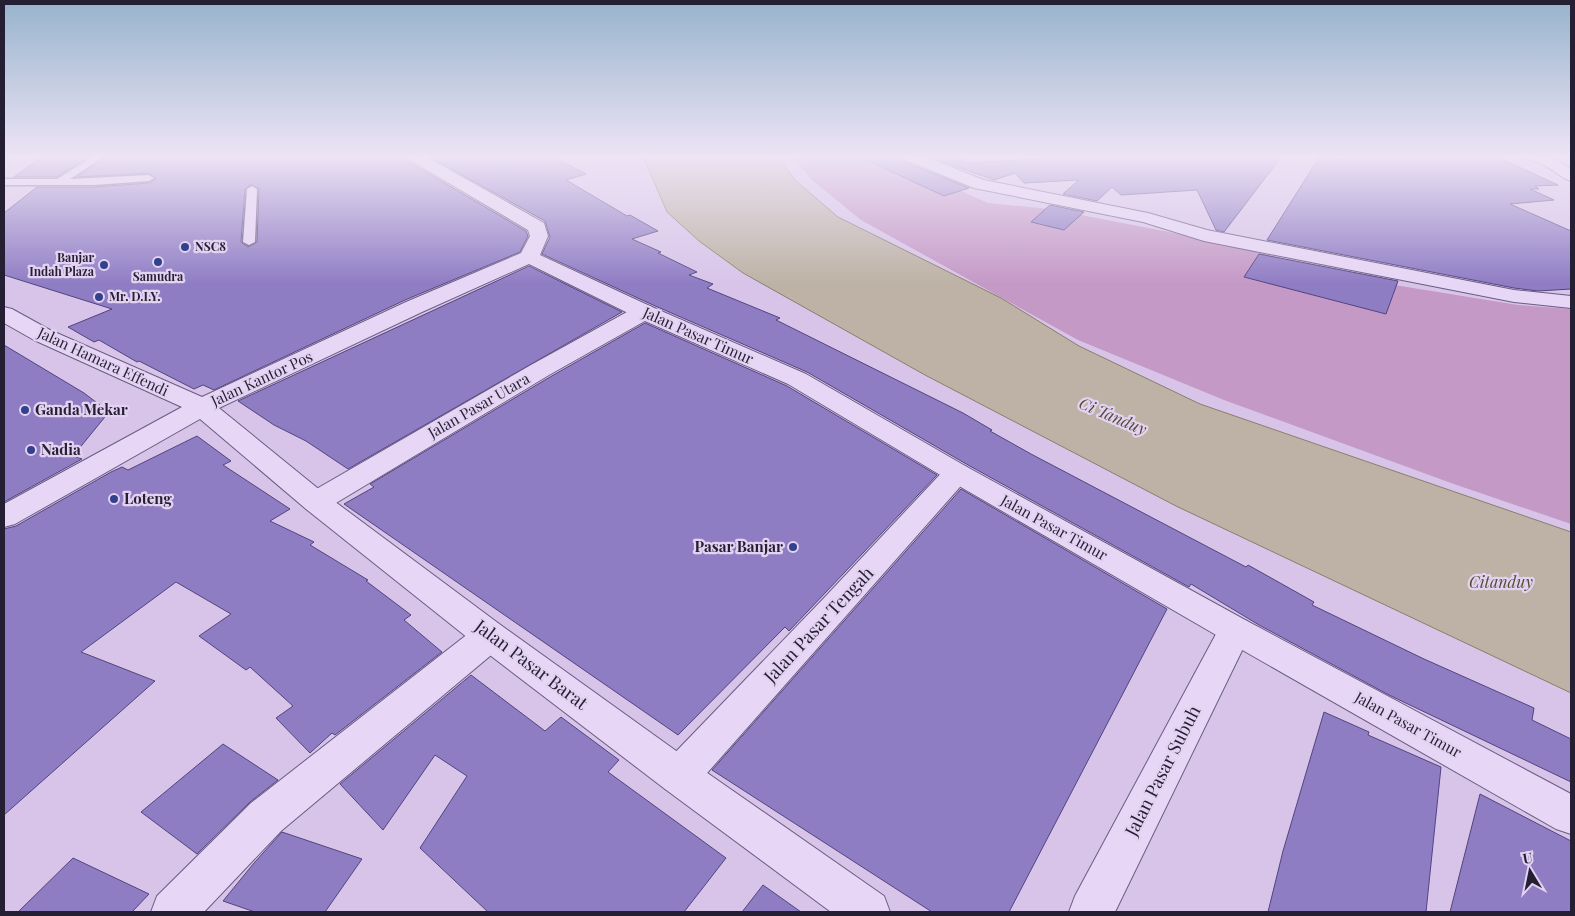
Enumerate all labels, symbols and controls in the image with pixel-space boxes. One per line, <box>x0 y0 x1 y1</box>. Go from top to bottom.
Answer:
place label: NSC8 <box>195 238 226 254</box>
marker: NSC8 <box>179 241 191 253</box>
place label: Banjar Indah Plaza <box>29 249 95 279</box>
marker: Samudra <box>152 256 164 268</box>
marker: Banjar Indah Plaza <box>98 259 110 271</box>
place label: Samudra <box>133 268 184 284</box>
place label: Mr. D.I.Y. <box>109 288 161 304</box>
marker: Mr. D.I.Y. <box>93 291 105 303</box>
street label: Jalan Pasar Timur <box>639 301 757 369</box>
street label: Jalan Hamara Effendi <box>34 322 173 400</box>
street label: Jalan Kantor Pos <box>207 346 316 411</box>
street label: Jalan Pasar Utara <box>423 368 533 443</box>
water label: Ci Tanduy <box>1076 392 1150 439</box>
place label: Ganda Mekar <box>35 399 128 419</box>
marker: Ganda Mekar <box>19 404 31 416</box>
place label: Nadia <box>41 439 81 459</box>
marker: Nadia <box>25 444 37 456</box>
place label: Loteng <box>124 488 172 508</box>
street label: Jalan Pasar Timur <box>997 489 1112 565</box>
marker: Loteng <box>108 493 120 505</box>
place label: Pasar Banjar <box>695 536 783 556</box>
marker: Pasar Banjar <box>787 541 799 553</box>
street label: Jalan Pasar Tengah <box>757 561 879 688</box>
water label: Citanduy <box>1469 571 1533 592</box>
street label: Jalan Pasar Barat <box>469 613 594 715</box>
street label: Jalan Pasar Timur <box>1351 686 1466 762</box>
street label: Jalan Pasar Subuh <box>1118 701 1206 841</box>
north arrow <box>1505 846 1555 896</box>
text: U <box>1521 847 1534 868</box>

